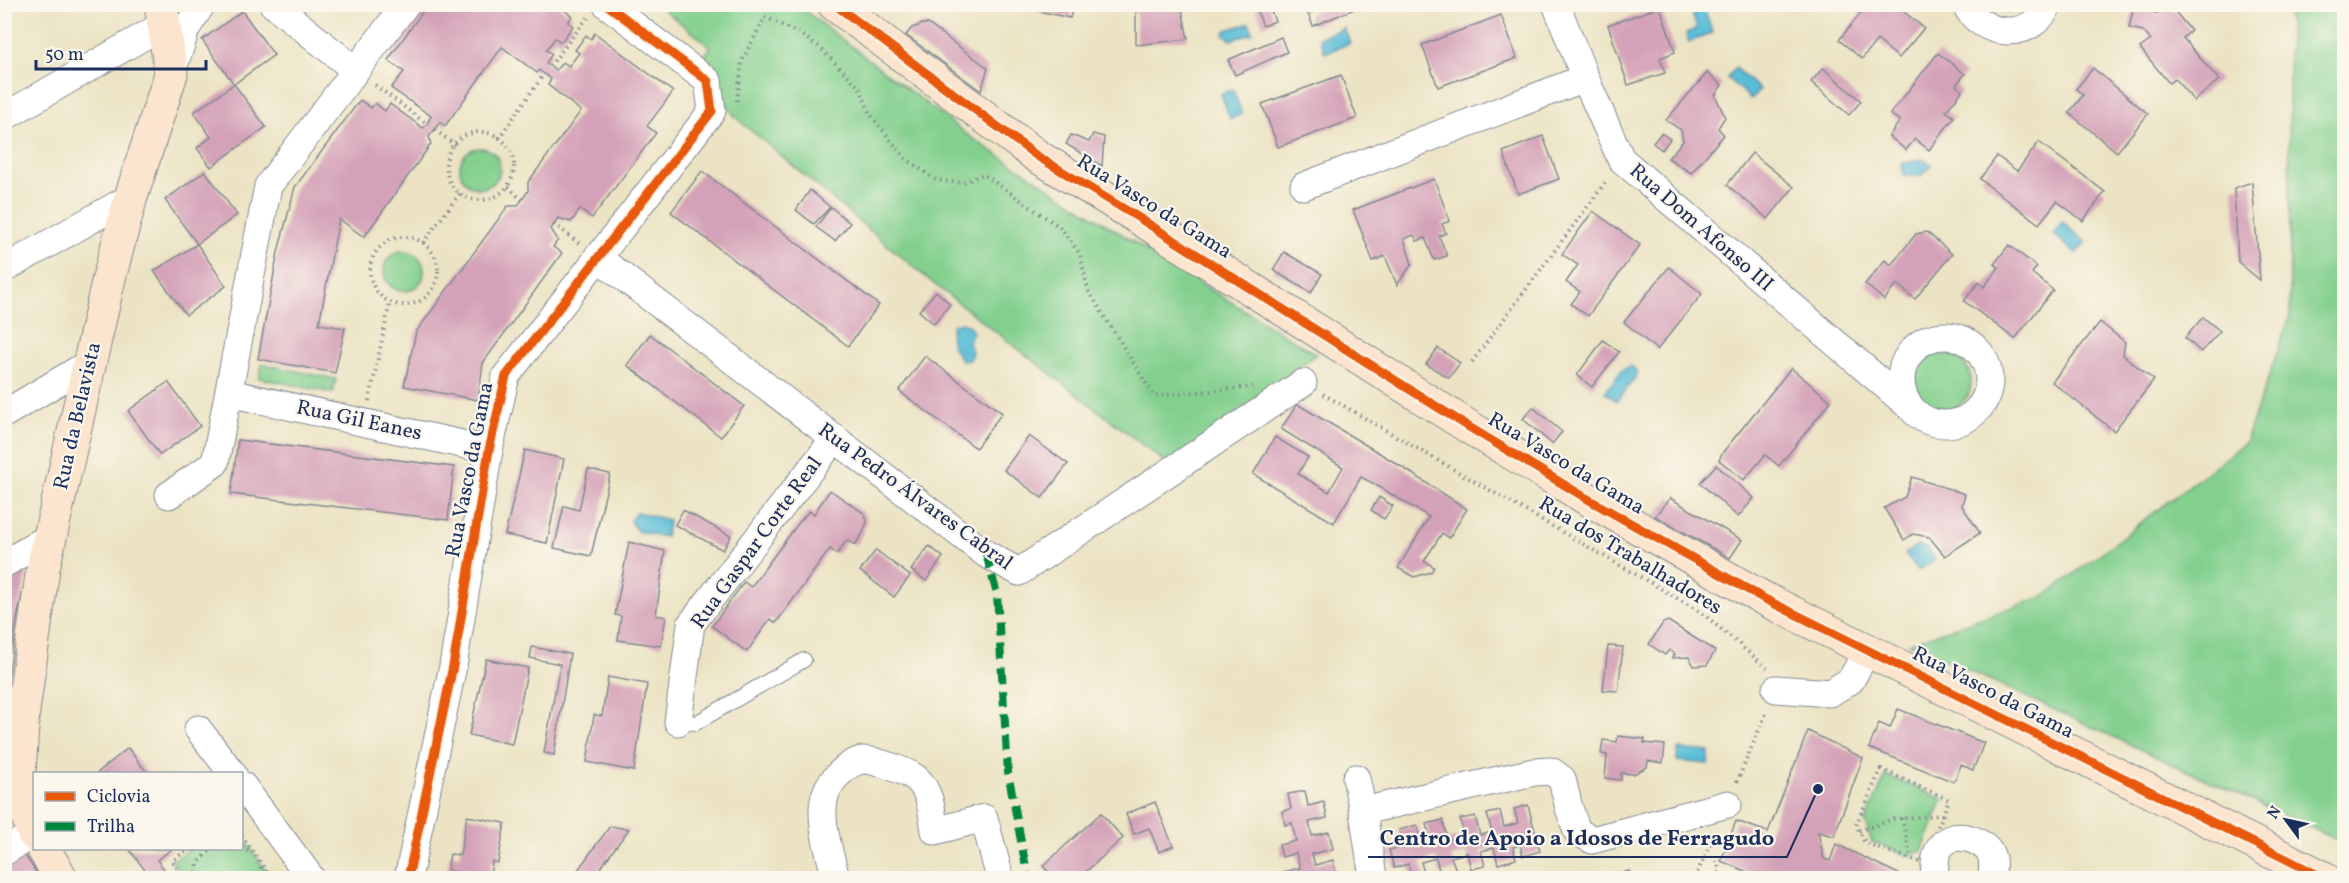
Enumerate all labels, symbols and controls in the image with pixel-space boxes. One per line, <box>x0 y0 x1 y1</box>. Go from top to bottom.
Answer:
scale bar <box>36 33 206 71</box>
text: 50 m <box>45 43 84 68</box>
street label: Rua Vasco da Gama <box>1071 147 1237 267</box>
street label: Rua Dom Afonso III <box>1623 157 1779 299</box>
street label: Rua da Belavista <box>47 339 109 493</box>
street label: Rua Vasco da Gama <box>439 380 501 560</box>
street label: Rua Gil Eanes <box>294 394 424 448</box>
street label: Rua Vasco da Gama <box>1482 406 1650 522</box>
street label: Rua Pedro Álvares Cabral <box>812 416 1018 578</box>
street label: Rua Gaspar Corte Real <box>684 451 830 635</box>
street label: Rua dos Trabalhadores <box>1533 490 1727 622</box>
street label: Rua Vasco da Gama <box>1907 640 2079 746</box>
legend <box>33 772 243 850</box>
text: Ciclovia <box>87 785 150 810</box>
north arrow <box>2256 790 2316 850</box>
text: N <box>2263 802 2288 824</box>
text: Trilha <box>87 815 135 840</box>
callout: Centro de Apoio a Idosos de Ferragudo <box>1368 817 1787 857</box>
text: Centro de Apoio a Idosos de Ferragudo <box>1380 824 1774 855</box>

